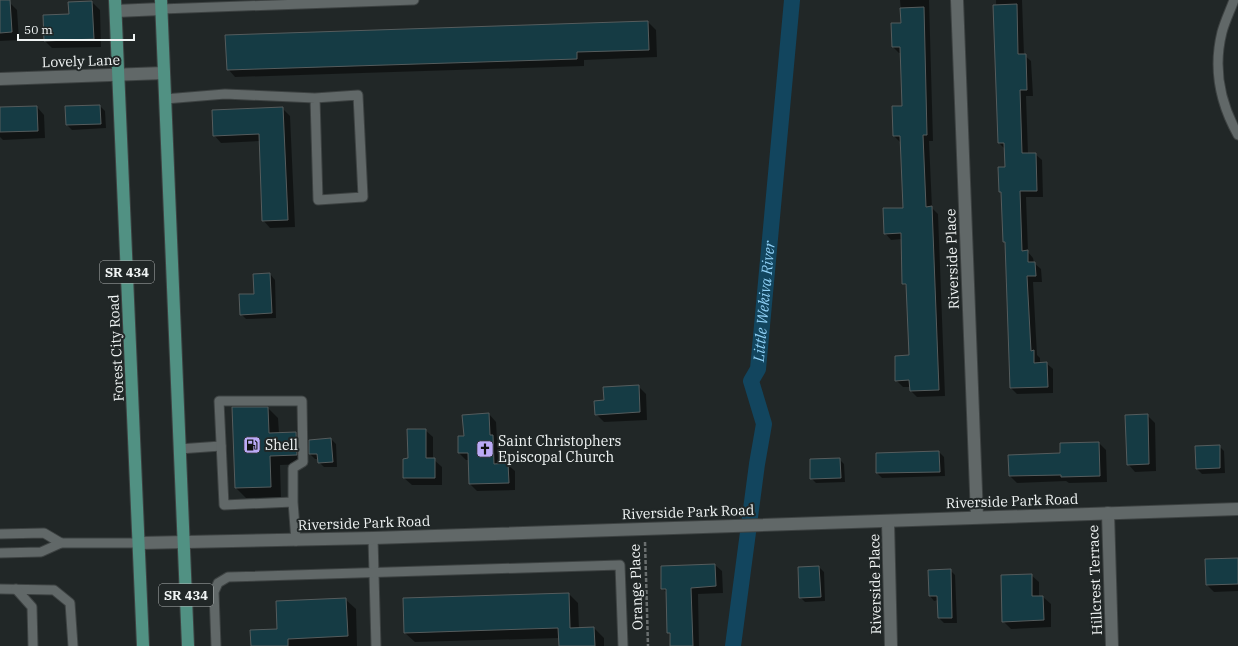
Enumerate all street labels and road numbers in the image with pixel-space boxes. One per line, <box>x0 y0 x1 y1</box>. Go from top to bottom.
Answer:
street label: Lovely Lane <box>42 51 120 71</box>
street label: Riverside Place <box>941 208 963 310</box>
road number: SR 434 <box>100 261 154 283</box>
street label: Forest City Road <box>104 293 128 402</box>
street label: Riverside Park Road <box>945 490 1079 512</box>
street label: Riverside Park Road <box>621 501 755 523</box>
street label: Riverside Park Road <box>297 512 431 534</box>
street label: Hillcrest Terrace <box>1084 525 1106 635</box>
street label: Riverside Place <box>865 534 885 634</box>
street label: Orange Place <box>625 544 647 630</box>
road number: SR 434 <box>159 584 213 606</box>

